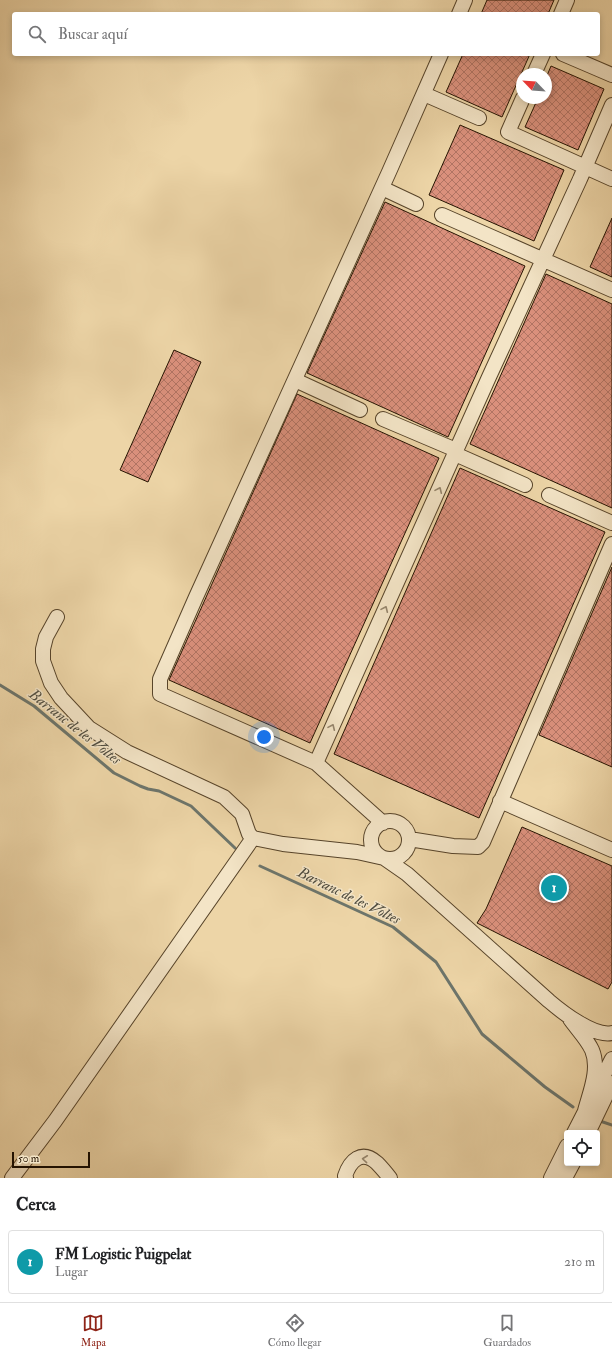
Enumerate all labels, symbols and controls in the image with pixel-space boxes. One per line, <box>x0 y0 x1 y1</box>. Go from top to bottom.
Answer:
search box <box>12 12 600 56</box>
icon: search <box>26 23 48 45</box>
text: Buscar aquí <box>58 25 127 44</box>
north arrow <box>516 68 552 104</box>
one-way arrow <box>434 487 442 494</box>
one-way arrow <box>381 605 389 612</box>
water label: Barranc de les Voltes <box>24 684 126 769</box>
one-way arrow <box>327 724 335 732</box>
your location <box>254 727 274 747</box>
water label: Barranc de les Voltes <box>294 863 404 929</box>
pin: 1 <box>541 873 567 903</box>
map controls <box>564 1130 600 1166</box>
button: locate <box>564 1130 600 1166</box>
scale bar <box>12 1150 90 1169</box>
text: 50 m <box>18 1152 39 1165</box>
one-way arrow <box>362 1154 368 1163</box>
text: Cerca <box>16 1194 56 1215</box>
text: FM Logistic Puigpelat <box>55 1245 191 1264</box>
text: 1 <box>28 1254 32 1270</box>
text: 210 m <box>564 1254 595 1270</box>
text: Lugar <box>55 1264 88 1280</box>
tab: Mapa <box>81 1312 106 1349</box>
tab: Cómo llegar <box>268 1312 321 1349</box>
tab: Guardados <box>483 1312 531 1349</box>

